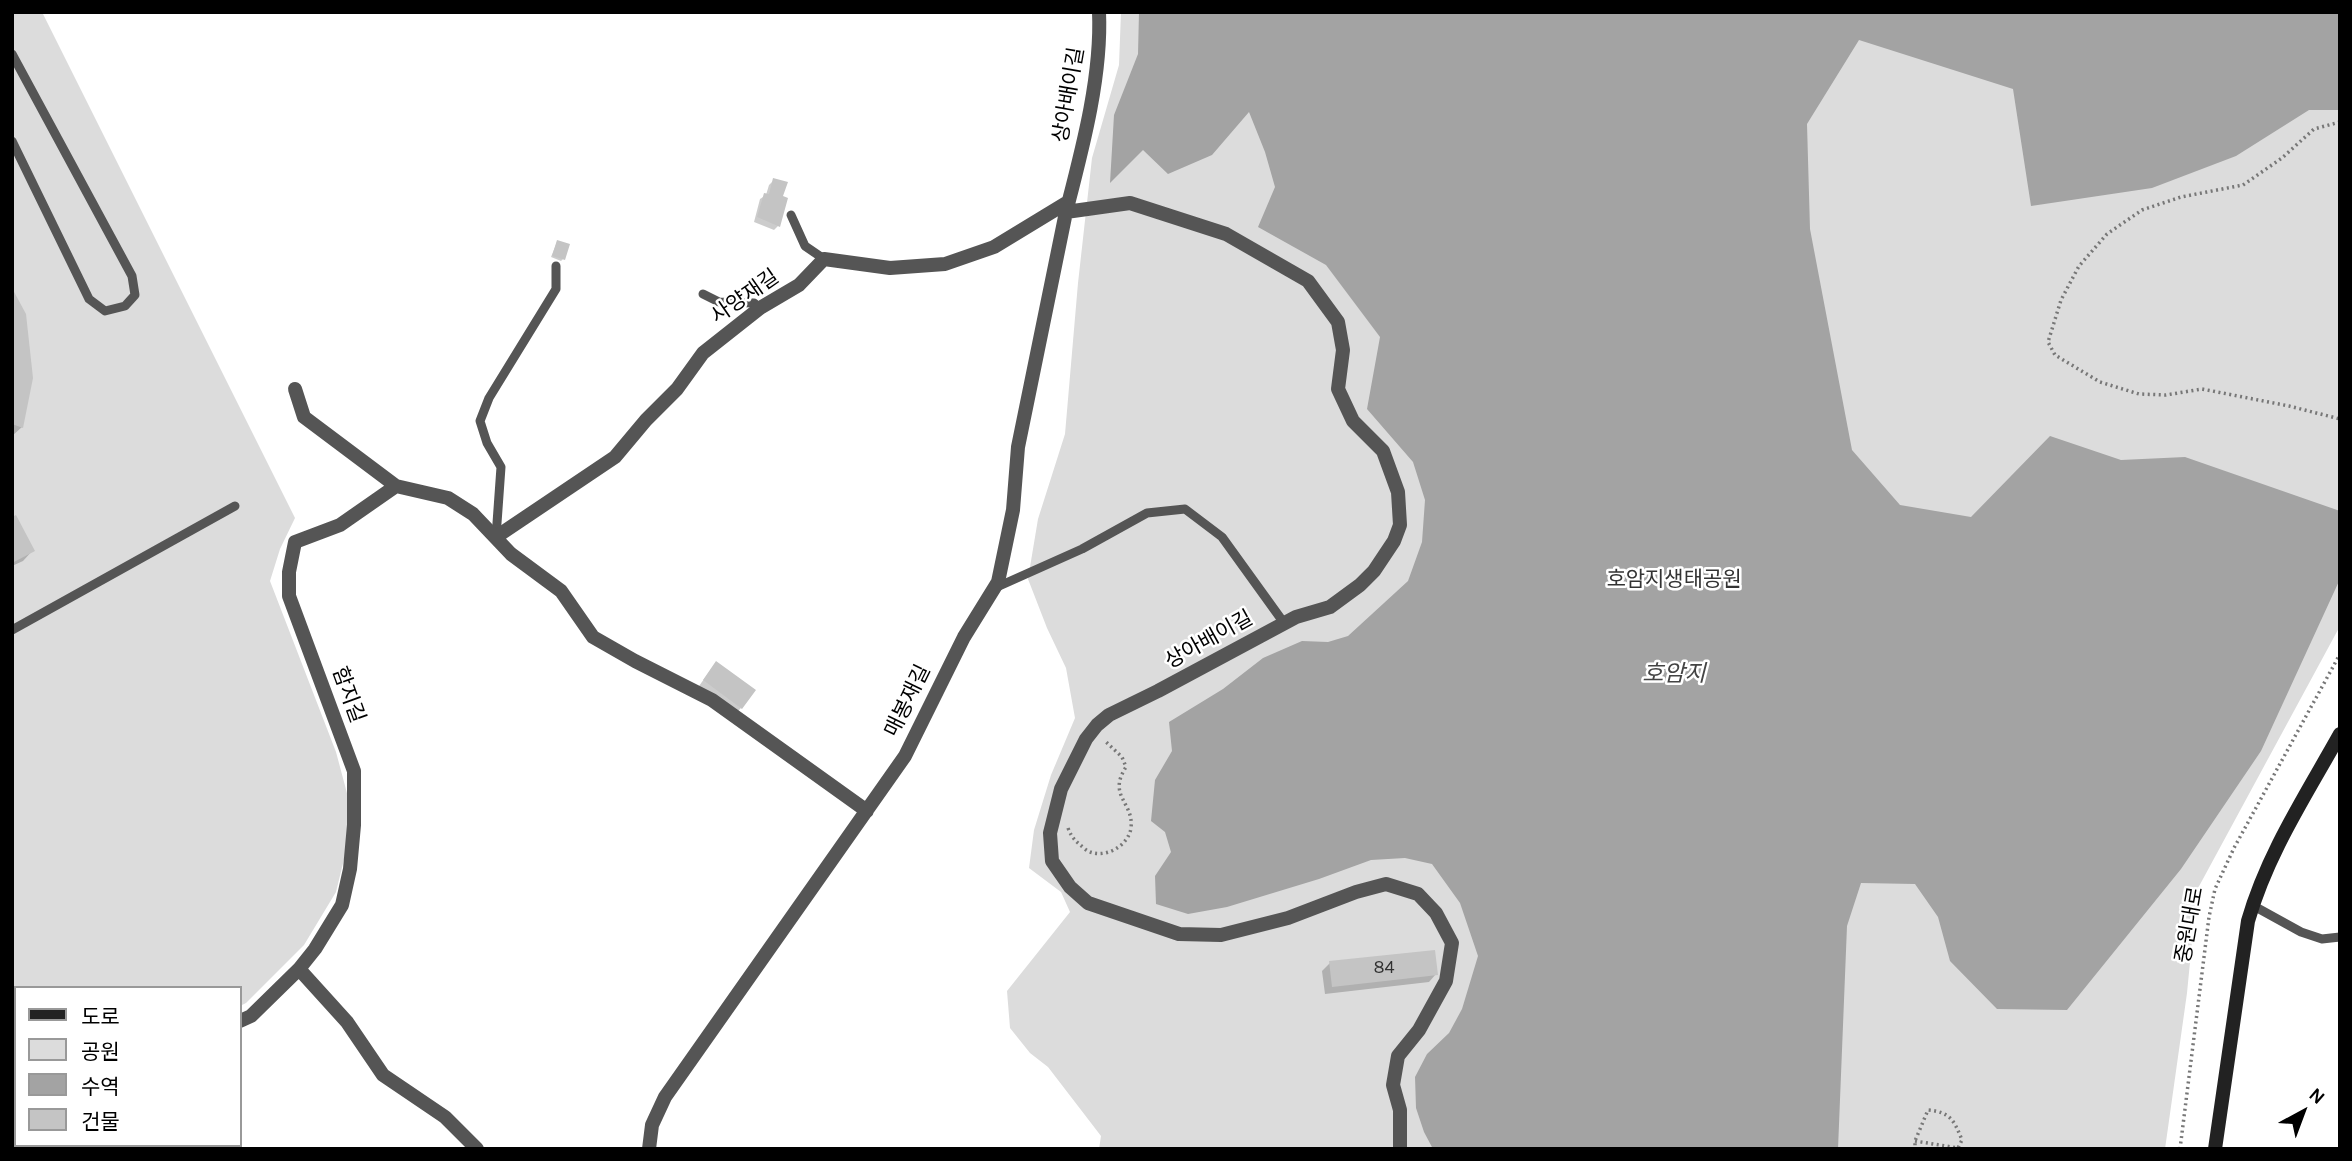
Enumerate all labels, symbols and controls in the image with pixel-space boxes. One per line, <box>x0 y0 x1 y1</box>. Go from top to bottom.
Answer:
street label: 상아배이길 <box>1048 45 1090 145</box>
street label: 사양재길 <box>706 265 784 329</box>
park label: 호암지생태공원 <box>1606 567 1742 593</box>
street label: 상아배이길 <box>1161 606 1257 674</box>
water label: 호암지 <box>1642 660 1706 688</box>
street label: 매봉재길 <box>880 661 936 741</box>
street label: 함지길 <box>326 663 370 727</box>
street label: 중원대로 <box>2171 885 2209 965</box>
house number: 84 <box>1373 957 1395 979</box>
legend <box>14 986 242 1147</box>
text: 도로 <box>81 1005 120 1029</box>
text: 공원 <box>81 1040 120 1064</box>
text: 수역 <box>81 1075 120 1099</box>
north arrow <box>2268 1077 2338 1147</box>
text: N <box>2304 1083 2329 1109</box>
text: 건물 <box>81 1110 120 1134</box>

